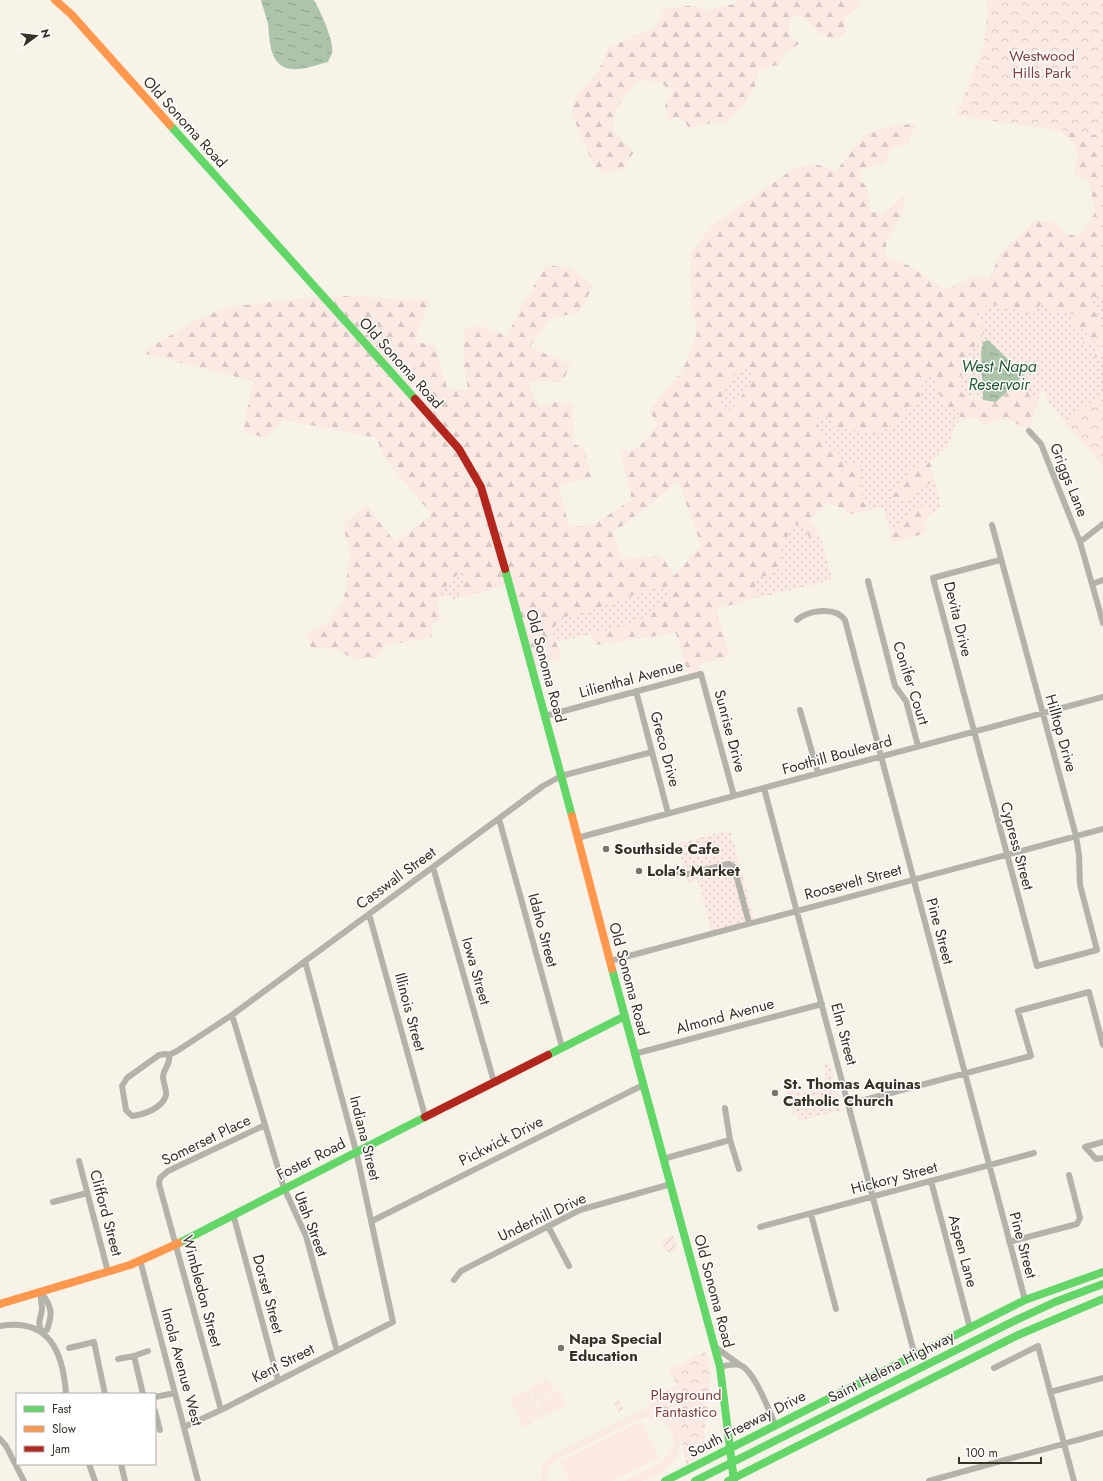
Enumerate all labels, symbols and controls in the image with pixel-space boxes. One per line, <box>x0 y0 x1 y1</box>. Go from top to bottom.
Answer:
north arrow <box>16 16 56 56</box>
text: N <box>37 27 55 40</box>
park label: Westwood Hills Park <box>1009 45 1075 84</box>
street label: Old Sonoma Road <box>138 71 232 173</box>
street label: Old Sonoma Road <box>354 312 448 414</box>
water label: West Napa Reservoir <box>961 355 1037 396</box>
street label: Griggs Lane <box>1044 440 1094 520</box>
street label: Devita Drive <box>938 579 978 659</box>
street label: Old Sonoma Road <box>520 607 572 725</box>
street label: Conifer Court <box>887 638 935 728</box>
street label: Lilienthal Avenue <box>576 654 686 703</box>
street label: Sunrise Drive <box>708 687 752 775</box>
street label: Hilltop Drive <box>1039 692 1083 775</box>
street label: Greco Drive <box>644 709 686 790</box>
street label: Foothill Boulevard <box>780 730 894 780</box>
street label: Cypress Street <box>995 799 1039 893</box>
place label: Southside Cafe <box>614 838 720 860</box>
street label: Casswall Street <box>351 841 441 915</box>
marker: Southside Cafe <box>601 844 611 854</box>
street label: Roosevelt Street <box>802 858 904 906</box>
place label: Lola’s Market <box>647 860 740 882</box>
marker: Lola’s Market <box>634 866 644 876</box>
street label: Idaho Street <box>523 891 564 970</box>
street label: Pine Street <box>921 895 960 967</box>
street label: Old Sonoma Road <box>603 920 655 1038</box>
street label: Iowa Street <box>456 935 496 1008</box>
street label: Illinois Street <box>389 970 431 1054</box>
street label: Almond Avenue <box>673 992 777 1040</box>
street label: Elm Street <box>825 1000 863 1068</box>
place label: St. Thomas Aquinas Catholic Church <box>783 1073 921 1112</box>
marker: St. Thomas Aquinas Catholic Church <box>770 1088 780 1098</box>
street label: Indiana Street <box>344 1093 386 1183</box>
street label: Somerset Place <box>158 1109 254 1171</box>
street label: Pickwick Drive <box>455 1110 547 1172</box>
street label: Foster Road <box>273 1132 349 1186</box>
street label: Hickory Street <box>848 1156 940 1200</box>
street label: Clifford Street <box>84 1167 128 1259</box>
street label: Underhill Drive <box>494 1187 590 1247</box>
street label: Utah Street <box>288 1188 334 1260</box>
street label: Pine Street <box>1004 1209 1043 1281</box>
street label: Aspen Lane <box>943 1212 983 1290</box>
street label: Old Sonoma Road <box>688 1232 740 1350</box>
street label: Wimbledon Street <box>176 1233 228 1350</box>
street label: Dorset Street <box>247 1252 289 1336</box>
street label: Imola Avenue West <box>156 1306 208 1429</box>
street label: Saint Helena Highway <box>824 1325 958 1408</box>
place label: Napa Special Education <box>569 1328 662 1367</box>
street label: Kent Street <box>248 1338 318 1388</box>
marker: Napa Special Education <box>556 1343 566 1353</box>
park label: Playground Fantastico <box>650 1384 722 1423</box>
street label: South Freeway Drive <box>684 1385 810 1463</box>
legend <box>16 1393 156 1465</box>
text: Fast <box>52 1400 71 1418</box>
text: Slow <box>52 1420 77 1438</box>
scale bar <box>959 1439 1041 1465</box>
text: Jam <box>50 1440 70 1458</box>
text: 100 m <box>965 1444 998 1462</box>

